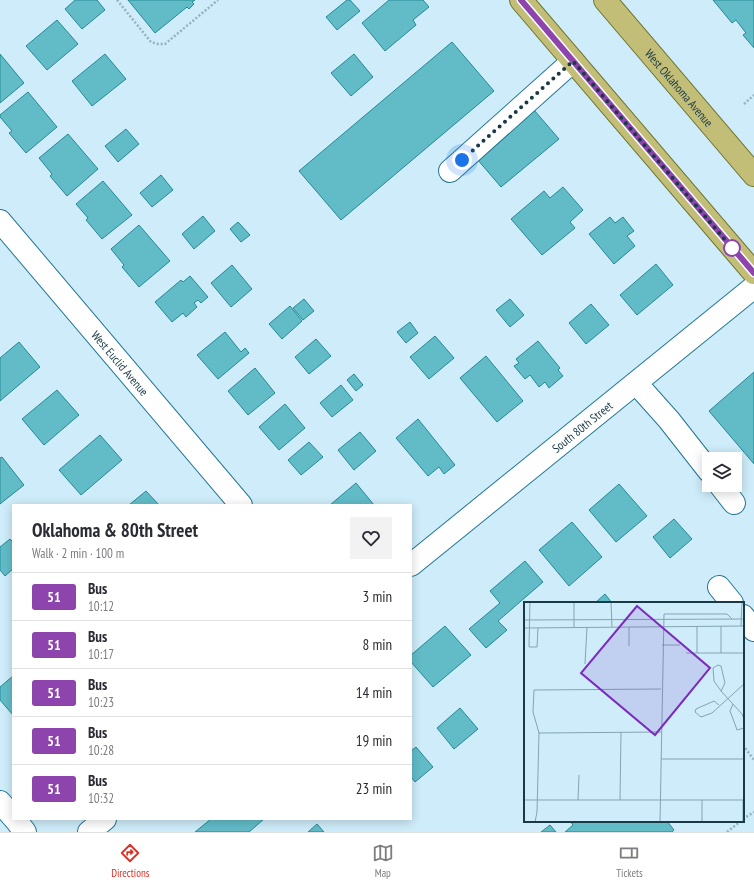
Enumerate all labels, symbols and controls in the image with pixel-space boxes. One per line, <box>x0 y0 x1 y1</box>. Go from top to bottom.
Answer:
street label: West Oklahoma Avenue <box>642 46 717 129</box>
your location <box>452 150 472 170</box>
unlabelled marker <box>723 239 741 257</box>
street label: West Euclid Avenue <box>89 327 152 398</box>
street label: South 80th Street <box>549 397 616 455</box>
map controls <box>702 452 742 492</box>
button: layers <box>702 452 742 492</box>
button: heart <box>350 517 392 559</box>
text: Oklahoma & 80th Street <box>32 518 198 542</box>
text: Walk · 2 min · 100 m <box>32 545 124 562</box>
text: Bus <box>88 579 107 598</box>
text: 3 min <box>362 587 392 606</box>
text: 51 <box>47 588 61 606</box>
text: 10:12 <box>88 598 114 615</box>
inset map <box>524 602 744 822</box>
text: Bus <box>88 627 107 646</box>
text: 8 min <box>362 635 392 654</box>
text: 51 <box>47 636 61 654</box>
text: 10:17 <box>88 646 114 663</box>
text: Bus <box>88 675 107 694</box>
text: 14 min <box>356 683 392 702</box>
text: 51 <box>47 684 61 702</box>
text: 10:23 <box>88 694 114 711</box>
text: Bus <box>88 723 107 742</box>
text: 19 min <box>356 731 392 750</box>
text: 51 <box>47 732 61 750</box>
text: 10:28 <box>88 742 114 759</box>
text: Bus <box>88 771 107 790</box>
text: 23 min <box>356 779 392 798</box>
text: 51 <box>47 780 61 798</box>
text: 10:32 <box>88 790 114 807</box>
tab: Directions <box>111 842 149 880</box>
tab: Map <box>372 842 394 880</box>
tab: Tickets <box>616 842 643 880</box>

